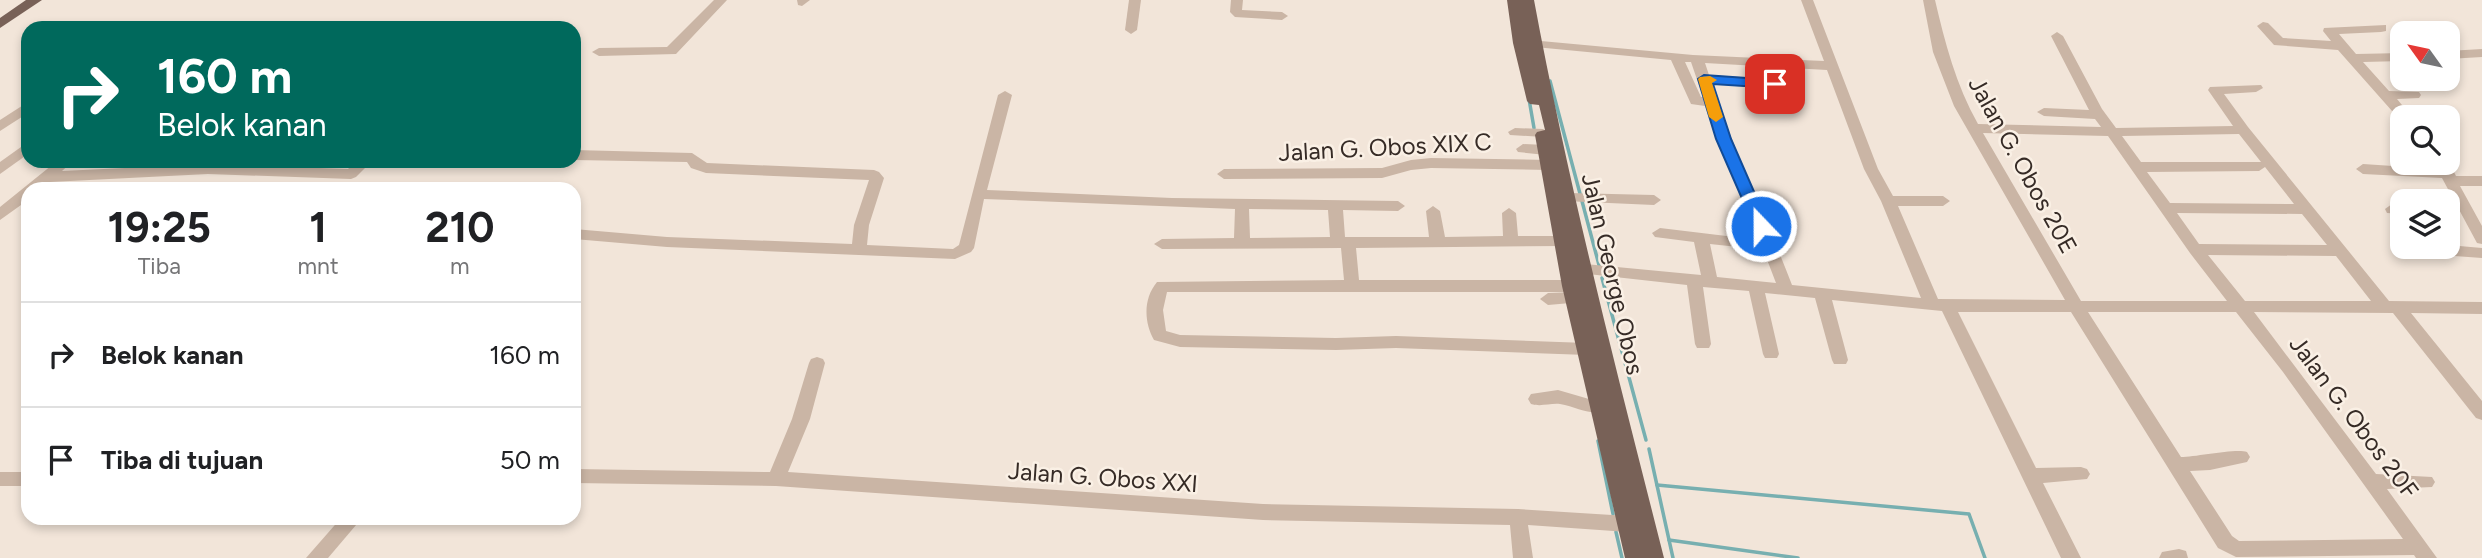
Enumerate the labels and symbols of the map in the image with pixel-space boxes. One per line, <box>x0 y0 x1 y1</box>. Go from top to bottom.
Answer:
north arrow <box>2390 21 2460 91</box>
pin <box>1745 54 1805 114</box>
street label: Jalan G. Obos 20E <box>1962 72 2084 258</box>
street label: Jalan G. Obos XIX C <box>1278 127 1492 167</box>
street label: Jalan George Obos <box>1576 171 1650 377</box>
position arrow <box>1724 189 1798 263</box>
street label: Jalan G. Obos 20F <box>2283 330 2425 504</box>
street label: Jalan G. Obos XXI <box>1007 456 1199 498</box>

